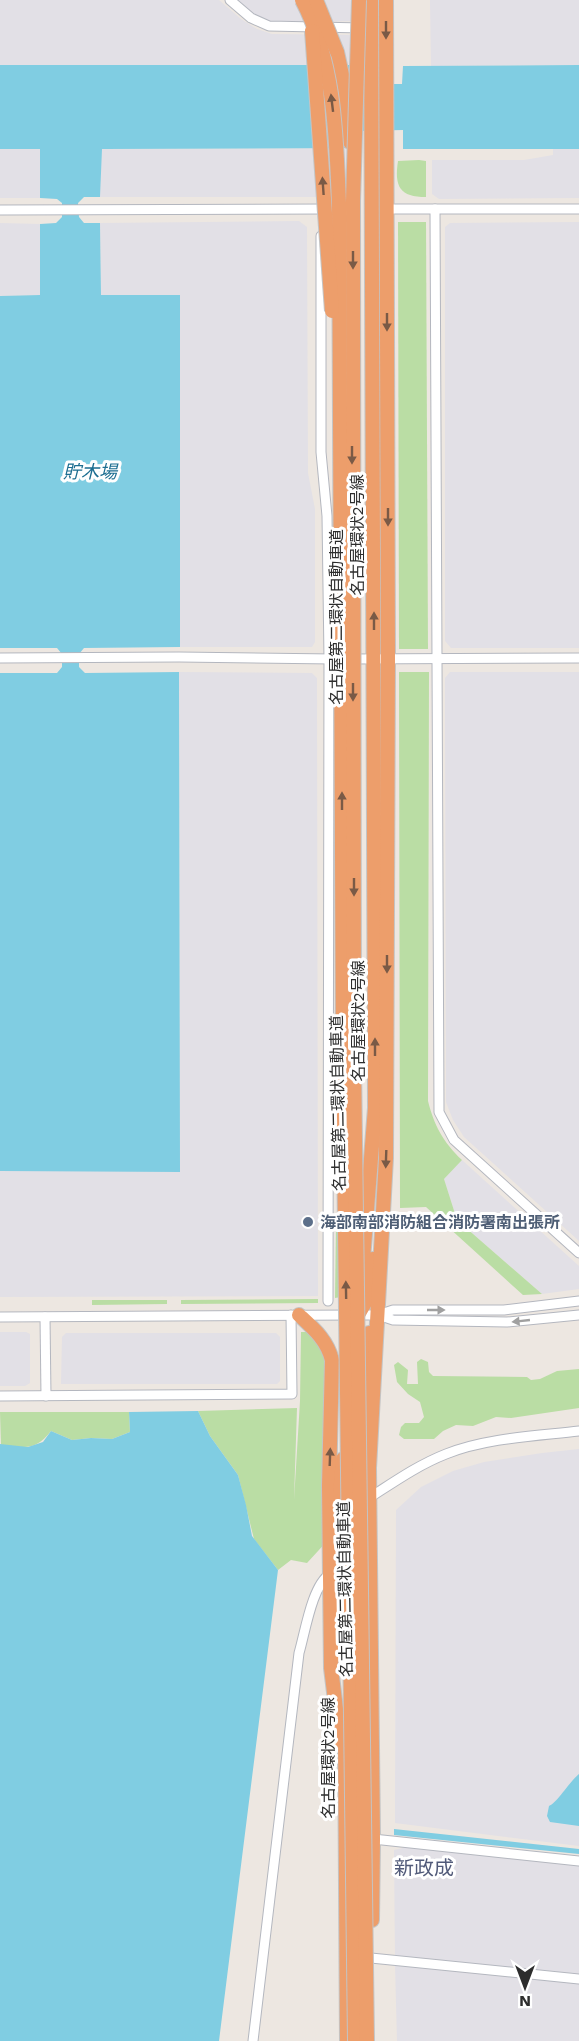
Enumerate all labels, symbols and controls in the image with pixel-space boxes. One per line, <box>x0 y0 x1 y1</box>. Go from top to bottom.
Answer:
one-way arrow <box>381 20 391 39</box>
one-way arrow <box>327 93 337 112</box>
one-way arrow <box>318 177 328 196</box>
one-way arrow <box>348 250 358 269</box>
one-way arrow <box>382 313 392 332</box>
one-way arrow <box>348 445 357 464</box>
water label: 貯木場 <box>63 461 119 482</box>
street label: 名古屋環状2号線 <box>348 474 367 596</box>
one-way arrow <box>383 508 393 527</box>
street label: 名古屋第二環状自動車道 <box>327 529 346 705</box>
one-way arrow <box>369 611 379 630</box>
one-way arrow <box>348 682 358 701</box>
one-way arrow <box>337 791 347 810</box>
one-way arrow <box>349 877 359 896</box>
one-way arrow <box>382 955 392 974</box>
street label: 名古屋環状2号線 <box>349 960 368 1082</box>
street label: 名古屋第二環状自動車道 <box>327 1015 349 1191</box>
one-way arrow <box>370 1037 380 1056</box>
one-way arrow <box>381 1150 390 1169</box>
place label: 海部南部消防組合消防署南出張所 <box>320 1213 560 1232</box>
marker: 海部南部消防組合消防署南出張所 <box>301 1215 315 1229</box>
one-way arrow <box>341 1280 350 1299</box>
one-way arrow <box>427 1305 446 1315</box>
one-way arrow <box>511 1316 530 1326</box>
one-way arrow <box>326 1447 335 1466</box>
street label: 名古屋第二環状自動車道 <box>334 1501 356 1677</box>
street label: 名古屋環状2号線 <box>319 1697 338 1819</box>
district label: 新政成 <box>394 1856 454 1880</box>
north arrow <box>495 1957 555 2017</box>
text: N <box>519 1992 531 2011</box>

